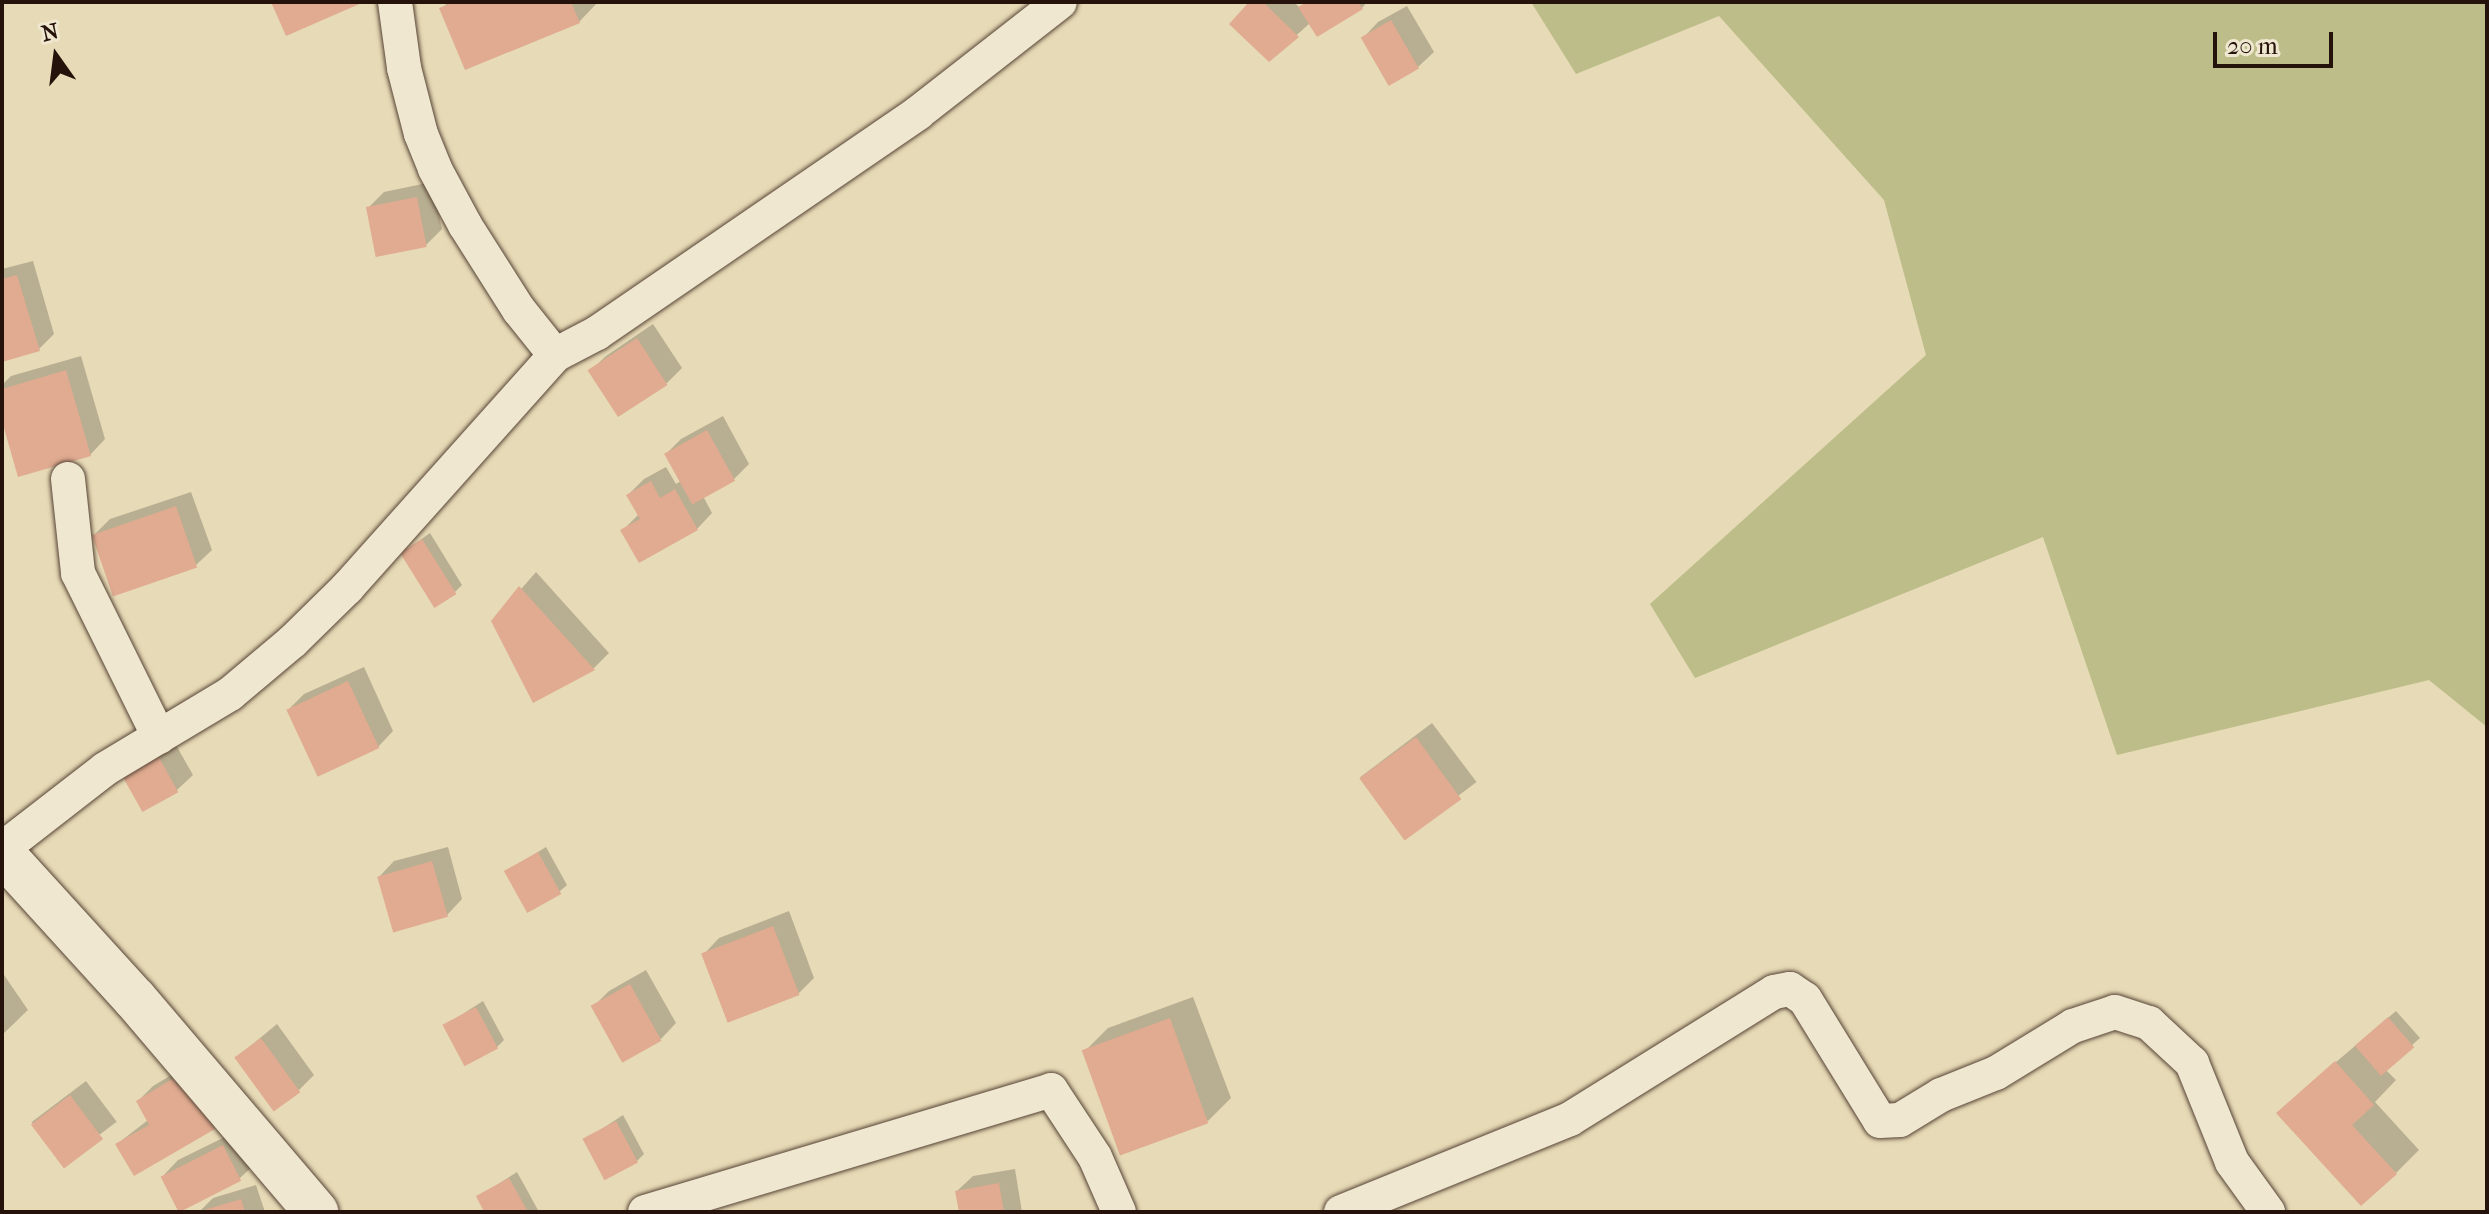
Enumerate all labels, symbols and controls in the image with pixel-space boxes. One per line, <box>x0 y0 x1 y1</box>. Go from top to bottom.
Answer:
north arrow <box>16 16 96 96</box>
scale bar <box>2217 16 2337 66</box>
text: N <box>39 18 61 47</box>
text: 20 m <box>2227 32 2278 60</box>

